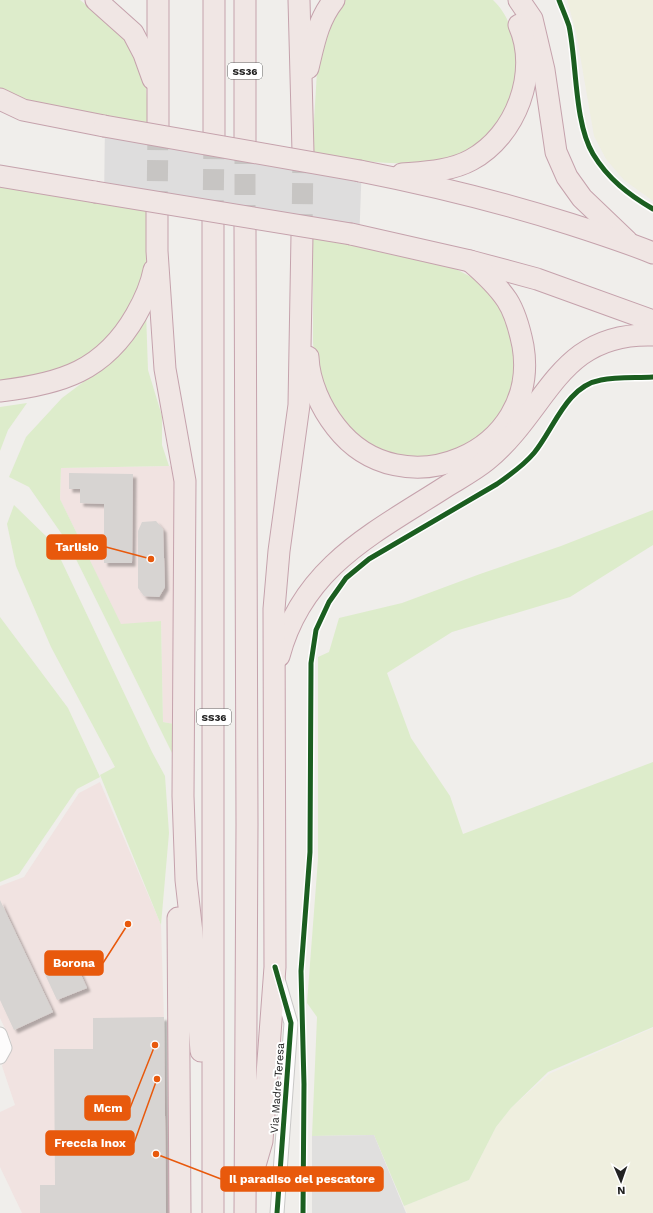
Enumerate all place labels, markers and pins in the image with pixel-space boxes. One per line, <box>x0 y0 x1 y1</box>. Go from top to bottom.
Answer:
callout: Tarlisio <box>47 535 106 559</box>
callout: Borona <box>45 951 103 975</box>
callout: Mcm <box>85 1096 130 1120</box>
callout: Freccia Inox <box>46 1131 134 1155</box>
callout: Il paradiso del pescatore <box>221 1167 383 1191</box>

